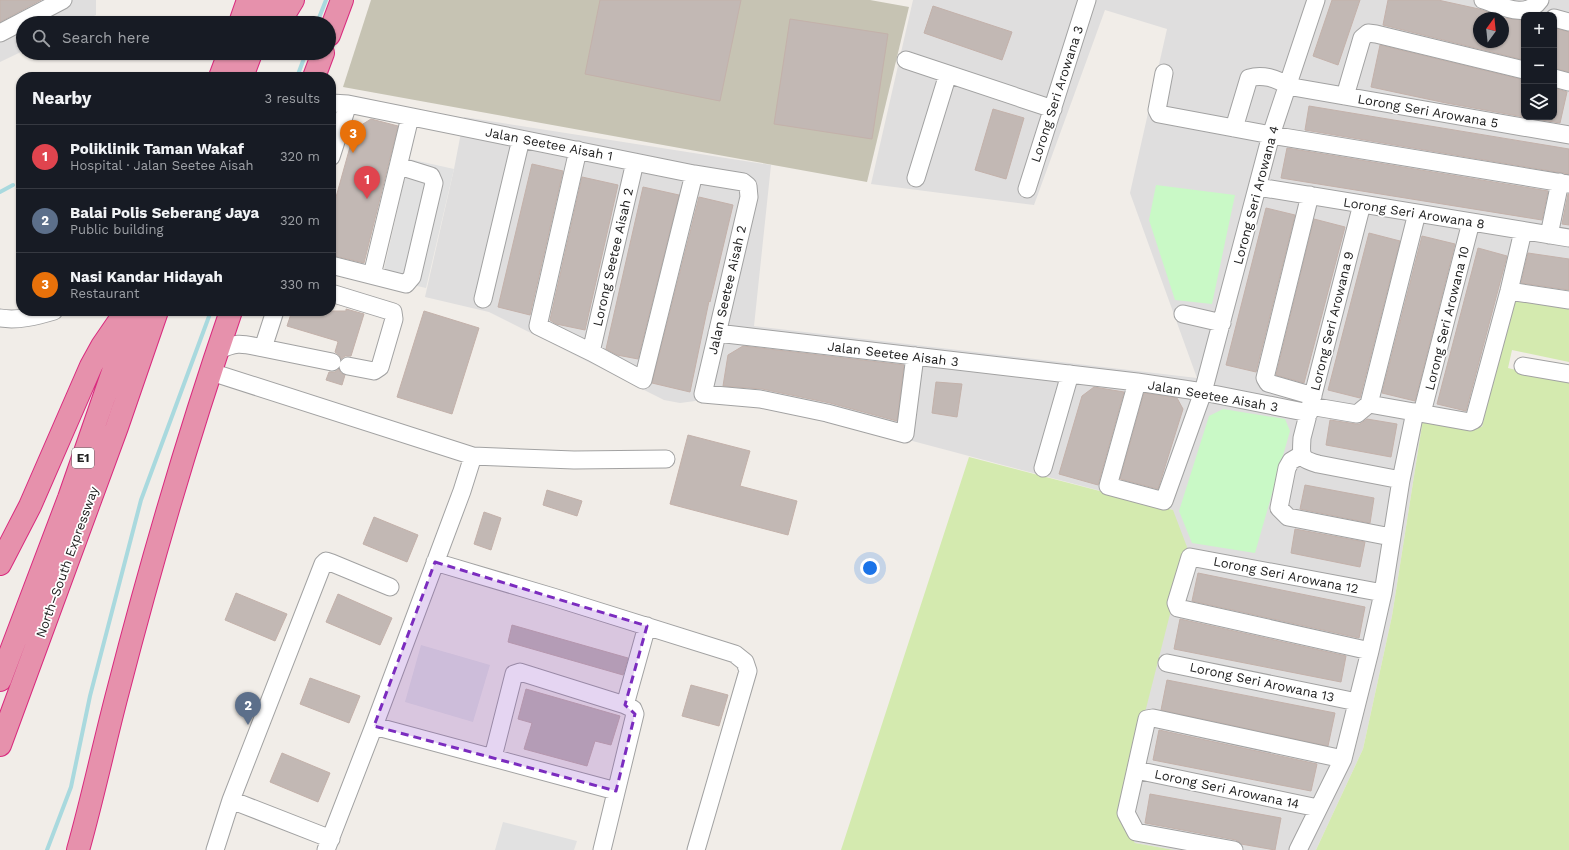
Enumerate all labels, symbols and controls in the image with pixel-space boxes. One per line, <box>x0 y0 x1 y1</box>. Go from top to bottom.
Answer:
north arrow <box>1473 12 1509 48</box>
map controls <box>1521 12 1557 120</box>
button: + <box>1521 12 1557 48</box>
search box <box>16 16 336 60</box>
street label: Lorong Seri Arowana 3 <box>1028 24 1086 164</box>
icon: search <box>30 27 52 49</box>
text: Search here <box>62 29 150 47</box>
button: − <box>1521 48 1557 84</box>
button: layers <box>1521 84 1557 120</box>
text: Nearby <box>32 88 91 108</box>
text: 3 results <box>265 91 320 106</box>
street label: Lorong Seri Arowana 5 <box>1356 91 1500 131</box>
pin: 3 <box>340 120 366 153</box>
street label: Jalan Seetee Aisah 1 <box>484 124 614 164</box>
street label: Lorong Seri Arowana 4 <box>1230 124 1282 266</box>
text: Poliklinik Taman Wakaf <box>70 140 244 158</box>
text: 1 <box>42 149 48 164</box>
text: 320 m <box>280 149 320 164</box>
text: Hospital · Jalan Seetee Aisah <box>70 158 254 173</box>
pin: 1 <box>354 166 380 199</box>
street label: Lorong Seetee Aisah 2 <box>590 186 636 328</box>
street label: Lorong Seri Arowana 8 <box>1342 194 1486 232</box>
text: Balai Polis Seberang Jaya <box>70 204 259 222</box>
text: 2 <box>41 213 49 228</box>
text: 320 m <box>280 213 320 228</box>
text: Public building <box>70 222 163 237</box>
street label: Jalan Seetee Aisah 2 <box>705 224 749 356</box>
street label: Lorong Seri Arowana 10 <box>1422 244 1472 392</box>
street label: Lorong Seri Arowana 9 <box>1307 250 1357 392</box>
text: Nasi Kandar Hidayah <box>70 268 223 286</box>
text: 3 <box>41 277 49 292</box>
text: 330 m <box>280 277 320 292</box>
text: Restaurant <box>70 286 140 301</box>
street label: Jalan Seetee Aisah 3 <box>827 339 959 369</box>
street label: Jalan Seetee Aisah 3 <box>1147 377 1279 415</box>
road number: E1 <box>72 448 94 468</box>
street label: North–South Expressway <box>33 484 101 640</box>
street label: Lorong Seri Arowana 12 <box>1212 554 1360 596</box>
your location <box>860 558 880 578</box>
street label: Lorong Seri Arowana 13 <box>1188 659 1336 705</box>
pin: 2 <box>235 692 261 725</box>
street label: Lorong Seri Arowana 14 <box>1153 766 1301 812</box>

